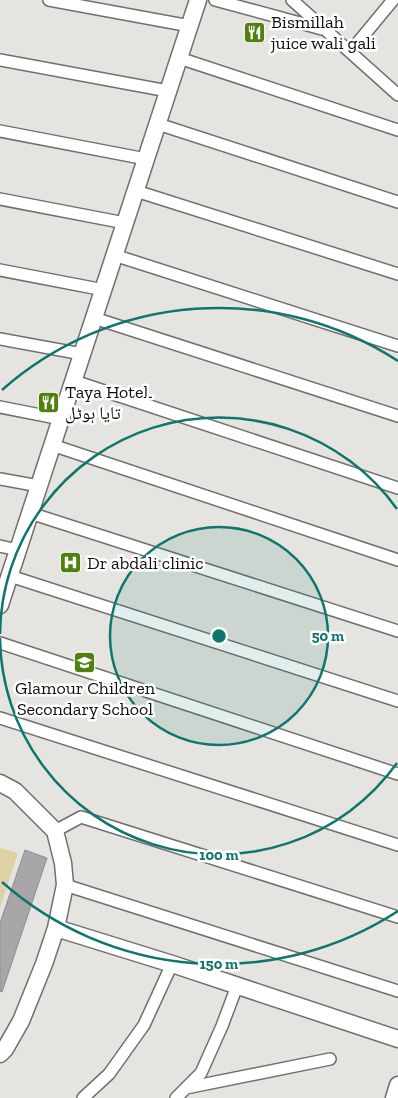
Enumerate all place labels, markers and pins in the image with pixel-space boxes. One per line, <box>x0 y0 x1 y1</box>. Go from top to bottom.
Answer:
place label: Bismillah juice wali gali <box>270 11 376 54</box>
restaurant icon: Bismillah juice wali gali <box>243 20 267 44</box>
place label: Taya Hotel۔ تایا ہوٹل <box>65 381 153 424</box>
restaurant icon: Taya Hotel۔ تایا ہوٹل <box>37 390 61 414</box>
hospital icon: Dr abdali clinic <box>59 551 83 575</box>
place label: Dr abdali clinic <box>87 552 204 574</box>
centre of rings <box>210 627 228 645</box>
school or university icon: Glamour Children Secondary School <box>73 651 97 675</box>
place label: Glamour Children Secondary School <box>15 677 156 720</box>

